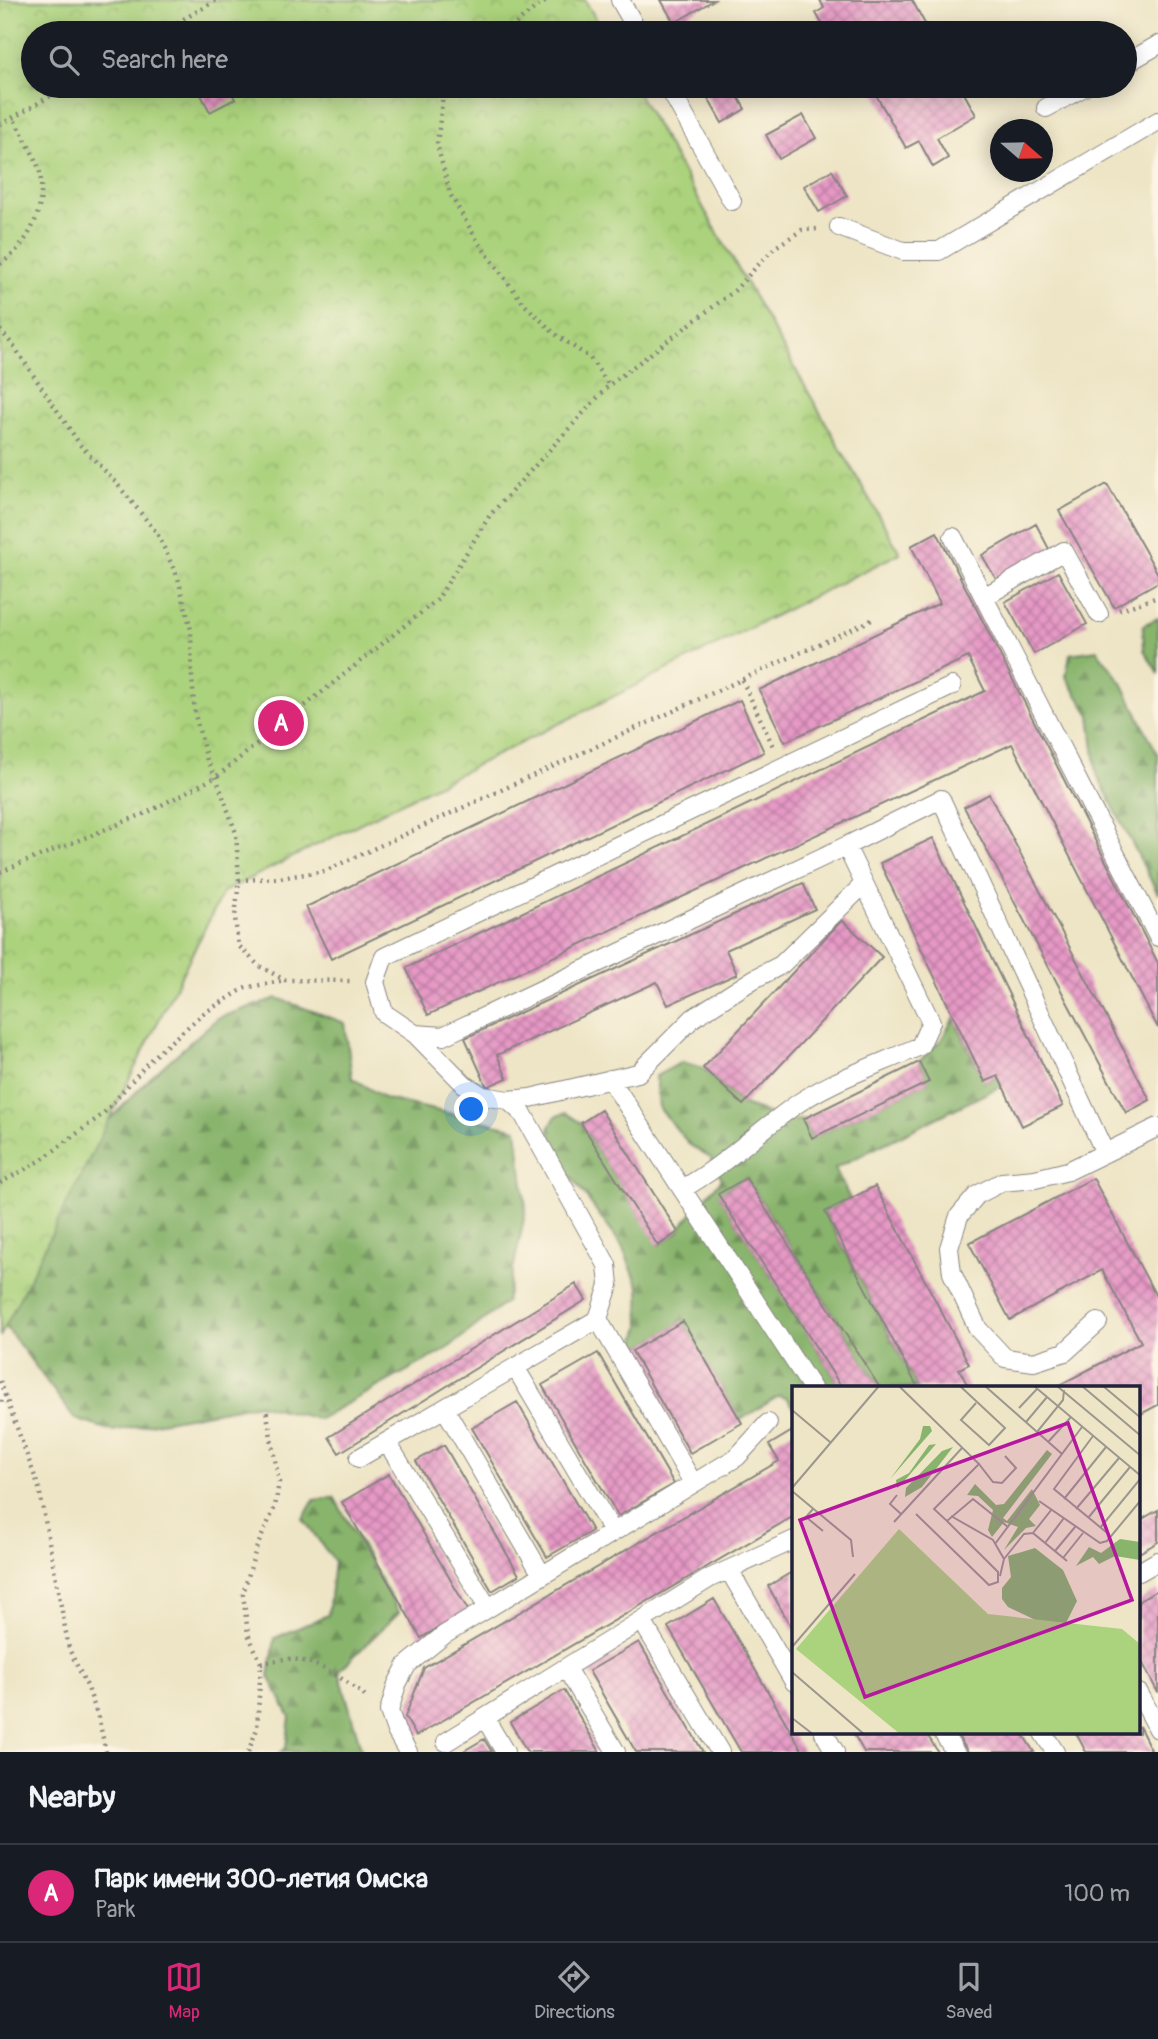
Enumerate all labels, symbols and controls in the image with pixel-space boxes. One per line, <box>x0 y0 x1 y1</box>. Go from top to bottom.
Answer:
search box <box>21 21 1137 98</box>
icon: search <box>45 41 83 79</box>
text: Search here <box>101 44 228 76</box>
north arrow <box>990 119 1053 182</box>
pin: A <box>258 697 304 749</box>
your location <box>454 1092 488 1126</box>
inset map <box>792 1386 1140 1734</box>
text: Nearby <box>28 1779 115 1816</box>
text: Парк имени 300-летия Омска <box>95 1863 428 1895</box>
text: A <box>44 1879 58 1908</box>
text: 100 m <box>1064 1879 1130 1908</box>
text: Park <box>95 1895 135 1924</box>
tab: Map <box>165 1958 203 2024</box>
tab: Directions <box>534 1958 615 2024</box>
tab: Saved <box>945 1958 993 2024</box>

